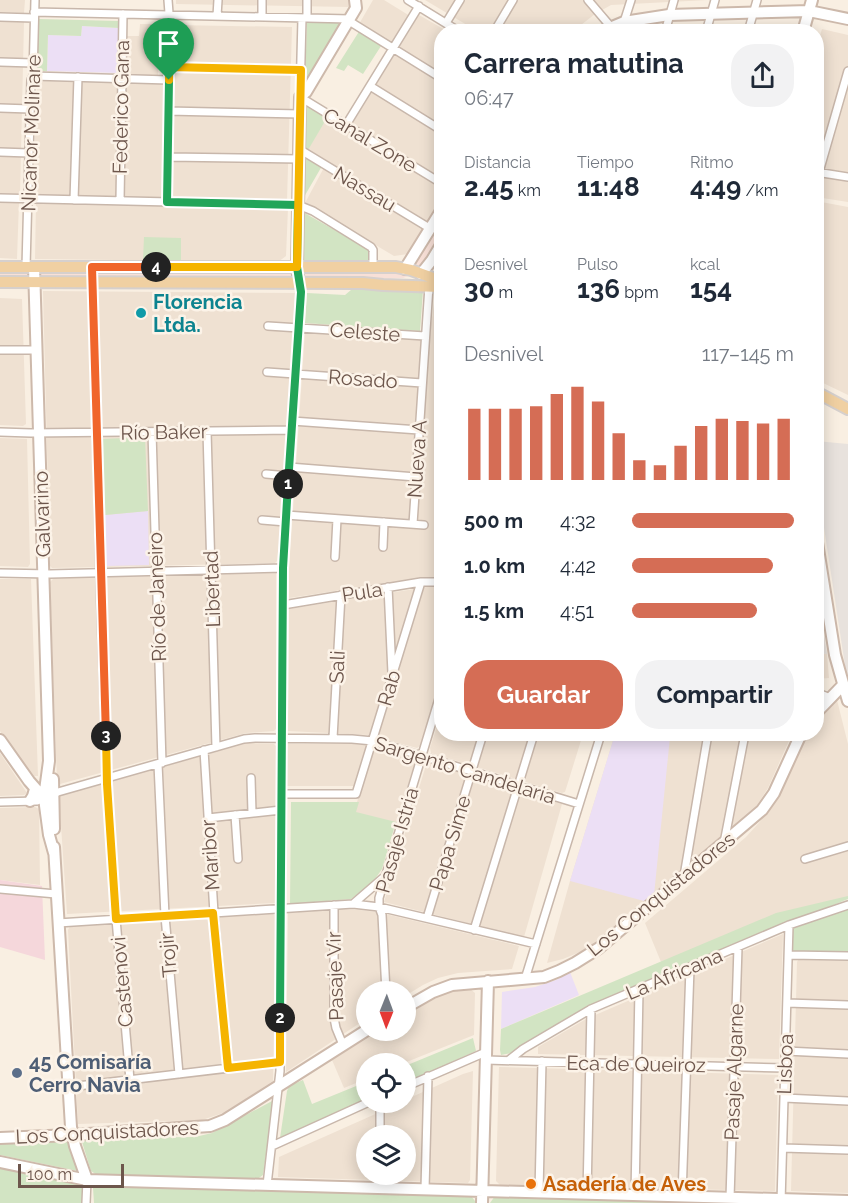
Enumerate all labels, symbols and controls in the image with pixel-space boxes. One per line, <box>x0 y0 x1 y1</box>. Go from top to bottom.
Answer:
pin <box>143 18 194 80</box>
icon: arrive <box>152 27 185 60</box>
street label: Federico Gana <box>108 40 134 174</box>
button: share <box>731 44 794 107</box>
text: Carrera matutina <box>464 48 684 79</box>
street label: Nicanor Molinare <box>16 54 46 212</box>
text: 06:47 <box>464 86 514 110</box>
street label: Canal Zone <box>319 103 421 177</box>
text: Distancia <box>464 153 531 172</box>
text: Tiempo <box>577 153 634 172</box>
text: Ritmo <box>690 153 733 172</box>
street label: Nassau <box>330 161 400 217</box>
text: 2.45 <box>464 172 514 202</box>
text: 11:48 <box>577 172 640 202</box>
text: 4:49 <box>690 172 741 202</box>
text: km <box>514 181 541 200</box>
text: /km <box>741 181 778 200</box>
pin: 4 <box>141 252 171 282</box>
text: Desnivel <box>464 255 527 274</box>
text: Pulso <box>577 255 618 274</box>
text: kcal <box>690 255 720 274</box>
text: 4 <box>151 257 161 276</box>
text: 30 <box>464 274 494 304</box>
text: 136 <box>577 274 620 304</box>
text: 154 <box>690 274 732 304</box>
text: m <box>494 283 513 302</box>
text: bpm <box>620 283 659 302</box>
place label: Florencia Ltda. <box>153 290 242 337</box>
marker: Florencia Ltda. <box>134 306 148 320</box>
street label: Celeste <box>329 318 401 346</box>
text: Desnivel <box>464 342 543 366</box>
text: 117–145 m <box>702 342 794 366</box>
street label: Rosado <box>327 365 399 393</box>
street label: Río Baker <box>120 419 208 445</box>
street label: Nueva A <box>402 419 432 499</box>
pin: 1 <box>273 469 303 499</box>
street label: Galvarino <box>28 470 56 558</box>
text: 1 <box>284 474 292 493</box>
text: 500 m <box>464 509 523 533</box>
text: 4:32 <box>560 509 596 533</box>
street label: Río de Janeiro <box>143 532 171 662</box>
street label: Libertad <box>199 550 225 628</box>
text: 1.0 km <box>464 554 525 578</box>
text: 4:42 <box>560 554 596 578</box>
street label: Pula <box>340 577 384 607</box>
text: 1.5 km <box>464 599 524 623</box>
text: 4:51 <box>560 599 594 623</box>
street label: Sali <box>324 650 350 684</box>
button: Guardar <box>464 660 623 729</box>
button: Compartir <box>635 660 794 729</box>
street label: Rab <box>372 667 406 709</box>
pin: 3 <box>91 721 121 751</box>
text: 3 <box>102 726 110 745</box>
street label: Sargento Candelaria <box>372 731 558 809</box>
street label: Pasaje Istria <box>370 784 424 896</box>
street label: Papa Sime <box>424 792 476 893</box>
street label: Maribor <box>196 819 224 891</box>
street label: Los Conquistadores <box>582 827 740 961</box>
street label: Pasaje Vir <box>321 931 349 1021</box>
street label: Trojir <box>154 932 182 978</box>
street label: Castenovi <box>106 936 138 1028</box>
street label: La Africana <box>622 943 726 1005</box>
north arrow <box>356 981 416 1041</box>
map controls <box>356 981 416 1185</box>
pin: 2 <box>265 1003 295 1033</box>
street label: Pasaje Algarne <box>720 1003 748 1141</box>
text: 2 <box>275 1008 285 1027</box>
street label: Lisboa <box>772 1033 798 1095</box>
place label: 45 Comisaría Cerro Navia <box>29 1050 152 1097</box>
street label: Eca de Queiroz <box>566 1051 706 1077</box>
button: locate <box>356 1053 416 1113</box>
marker: 45 Comisaría Cerro Navia <box>10 1066 24 1080</box>
street label: Los Conquistadores <box>15 1115 199 1149</box>
button: layers <box>356 1125 416 1185</box>
scale bar <box>18 1161 124 1188</box>
text: 100 m <box>27 1165 72 1184</box>
place label: Asadería de Aves <box>543 1172 706 1196</box>
marker: Asadería de Aves <box>524 1177 538 1191</box>

